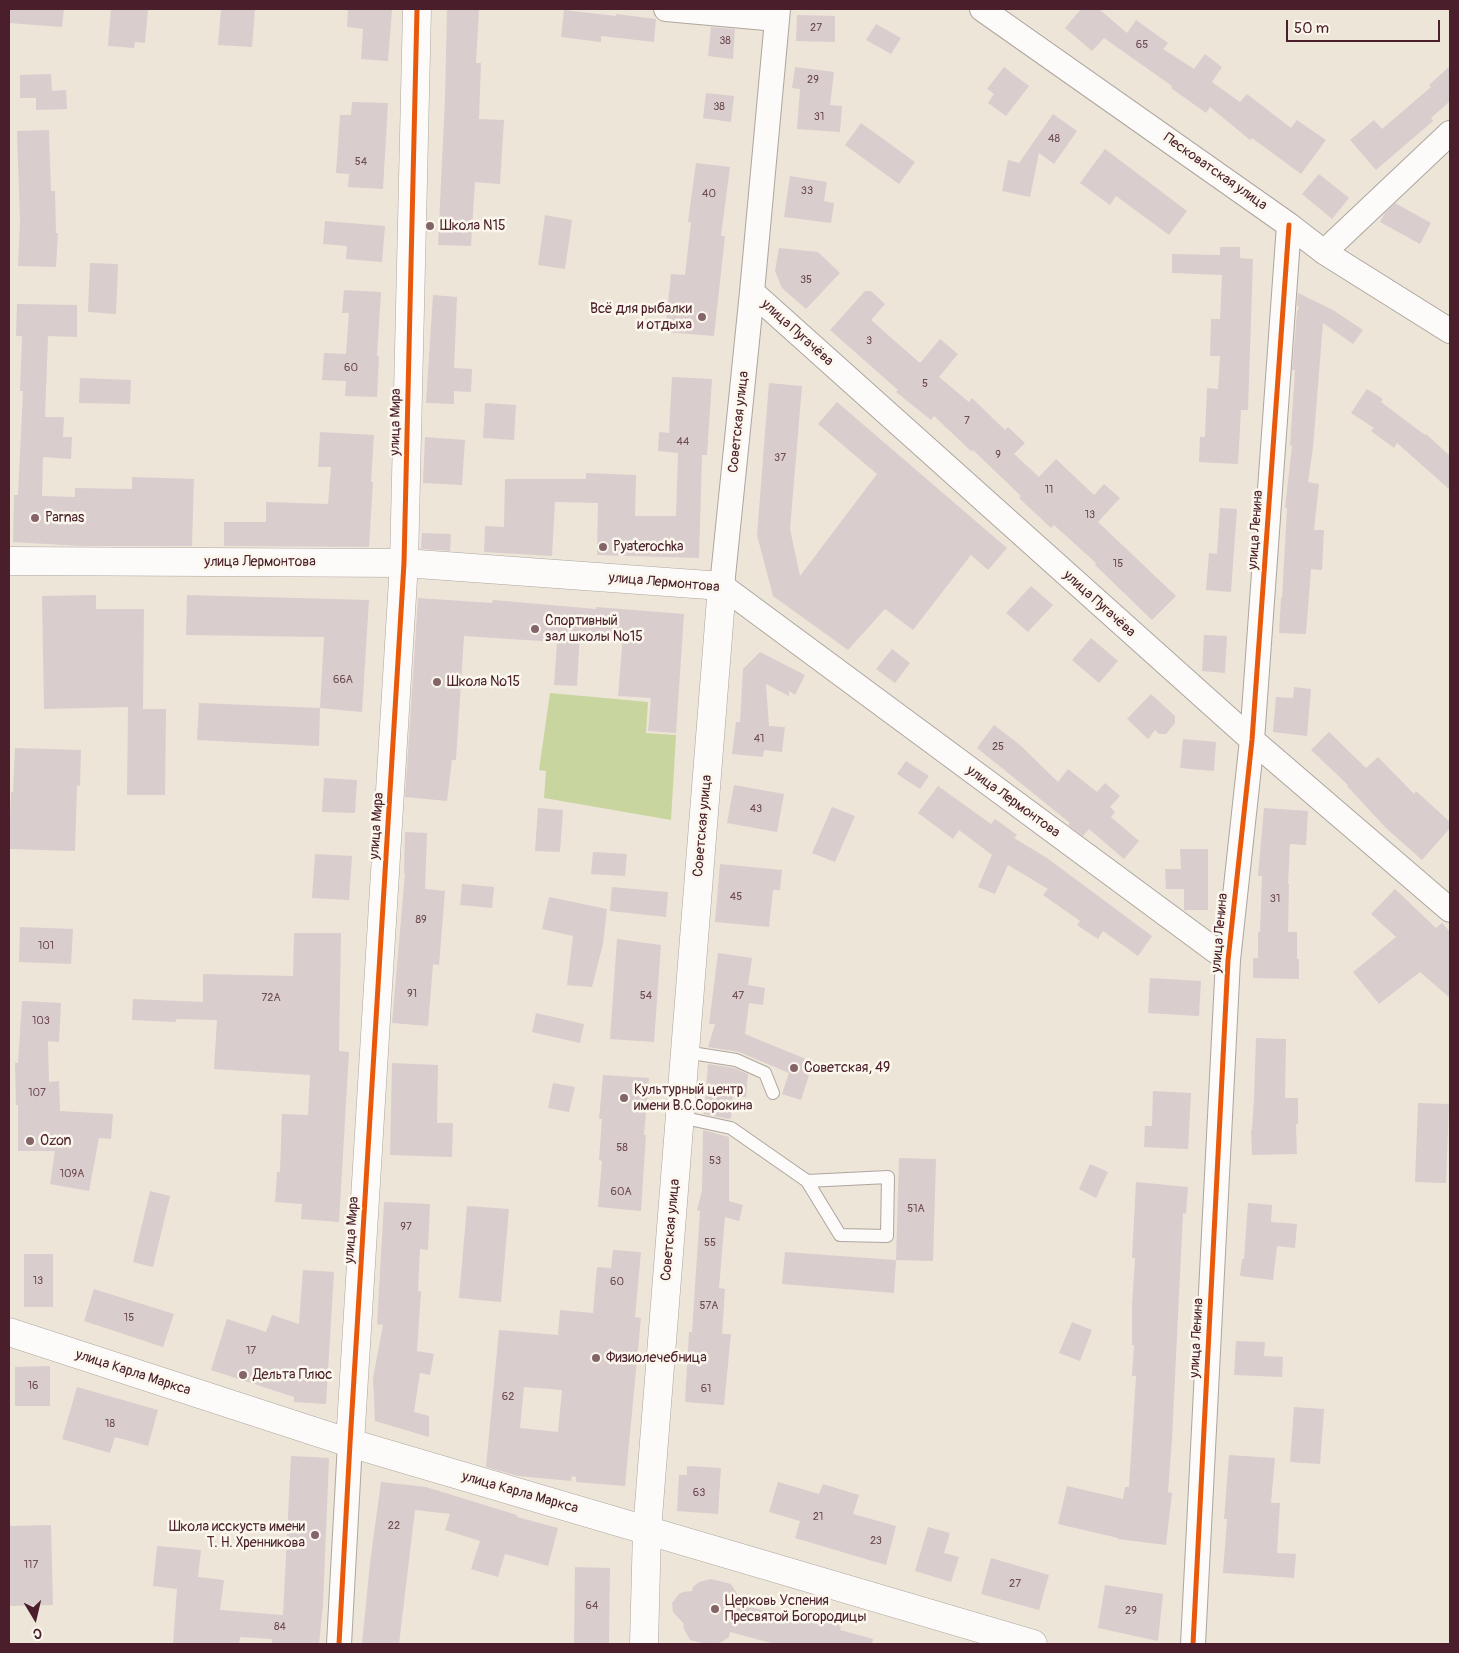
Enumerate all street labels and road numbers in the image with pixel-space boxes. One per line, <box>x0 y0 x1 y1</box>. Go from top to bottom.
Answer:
street label: Песковатская улица <box>1160 130 1270 214</box>
street label: улица Пугачёва <box>757 296 837 370</box>
street label: Советская улица <box>725 370 753 474</box>
street label: улица Мира <box>387 388 405 456</box>
street label: улица Ленина <box>1245 490 1267 570</box>
street label: улица Лермонтова <box>204 554 316 570</box>
street label: улица Пугачёва <box>1059 567 1139 641</box>
street label: улица Лермонтова <box>608 570 720 596</box>
street label: улица Лермонтова <box>963 762 1063 842</box>
street label: Советская улица <box>690 774 716 878</box>
street label: улица Мира <box>366 792 388 860</box>
street label: улица Ленина <box>1208 892 1232 974</box>
street label: Советская улица <box>658 1178 684 1282</box>
street label: улица Мира <box>341 1196 363 1264</box>
street label: улица Ленина <box>1187 1298 1207 1378</box>
street label: улица Карла Маркса <box>73 1346 193 1400</box>
street label: улица Карла Маркса <box>460 1468 580 1518</box>

